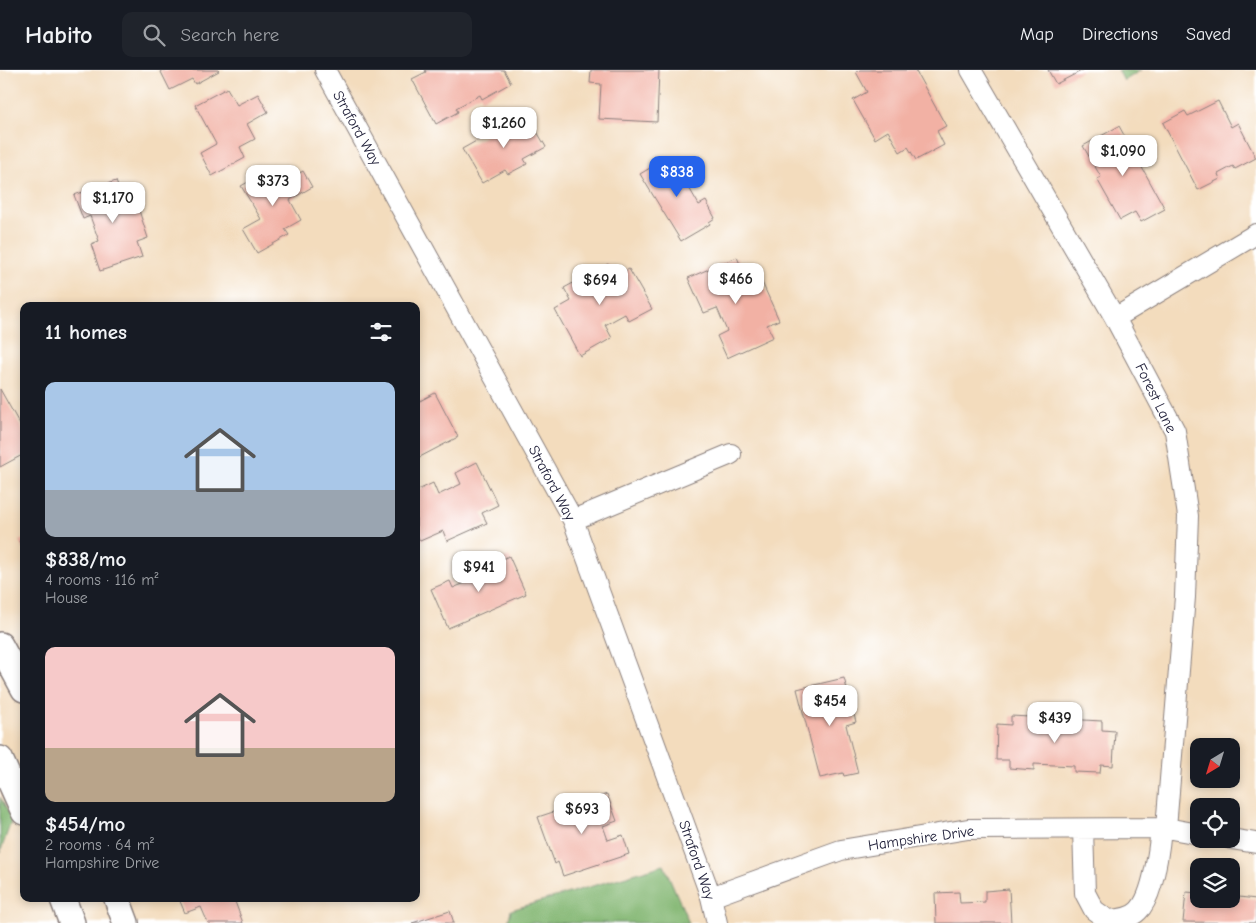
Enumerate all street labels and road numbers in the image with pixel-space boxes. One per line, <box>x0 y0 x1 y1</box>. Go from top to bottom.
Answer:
street label: Straford Way <box>329 87 385 169</box>
street label: Forest Lane <box>1131 360 1181 436</box>
street label: Straford Way <box>525 442 580 524</box>
street label: Straford Way <box>675 818 719 902</box>
street label: Hampshire Drive <box>867 822 976 854</box>

